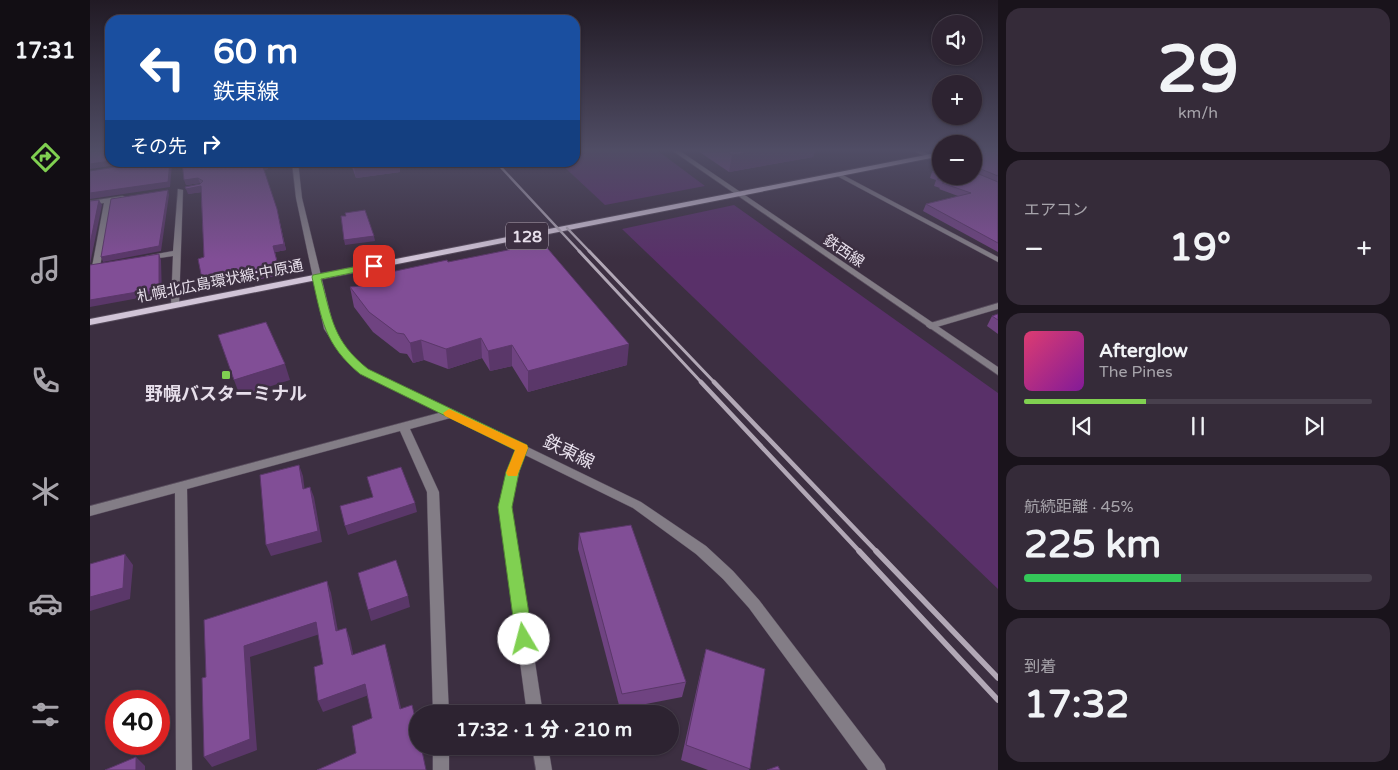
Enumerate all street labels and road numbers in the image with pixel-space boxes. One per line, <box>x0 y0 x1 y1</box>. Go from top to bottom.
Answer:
road number: 128 <box>506 222 548 250</box>
street label: 鉄西線 <box>820 231 868 271</box>
street label: 札幌北広島環状線;中原通 <box>135 256 305 306</box>
street label: 鉄東線 <box>540 430 598 474</box>

